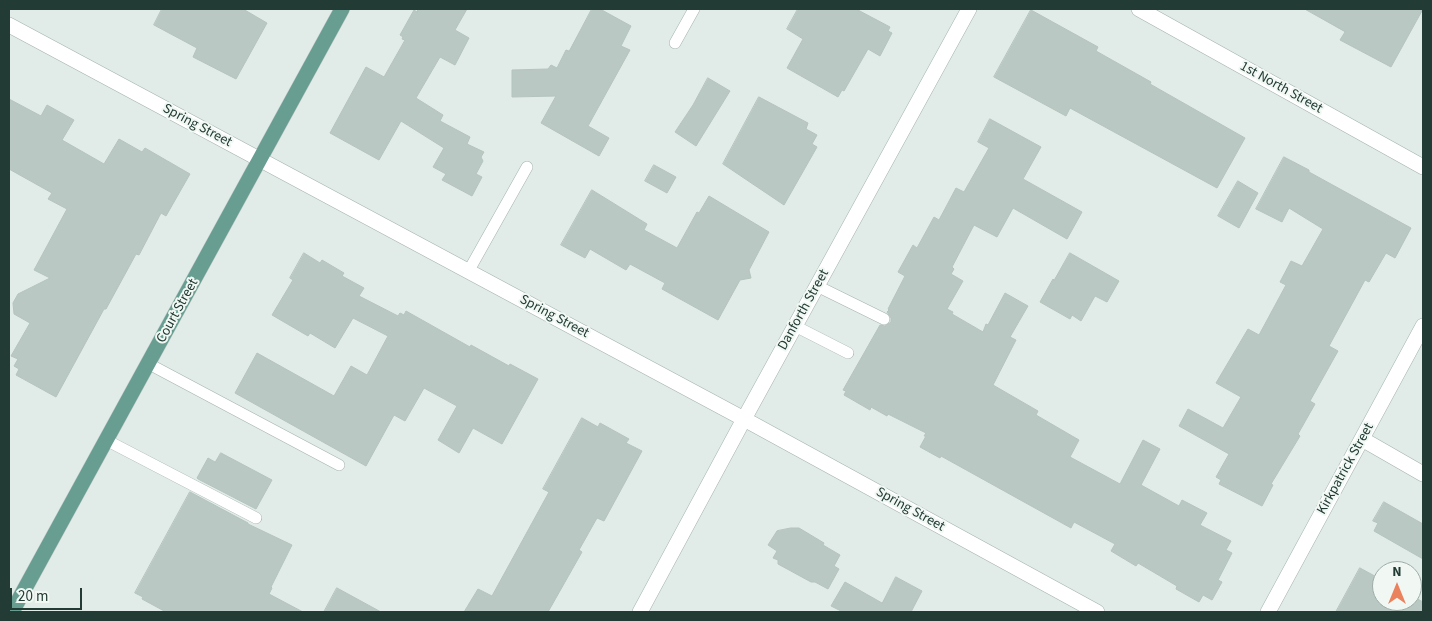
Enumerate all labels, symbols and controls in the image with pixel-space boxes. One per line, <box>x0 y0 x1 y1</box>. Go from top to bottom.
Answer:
street label: 1st North Street <box>1237 58 1325 118</box>
street label: Spring Street <box>159 101 235 151</box>
street label: Danforth Street <box>775 267 833 353</box>
street label: Court Street <box>154 276 202 346</box>
street label: Spring Street <box>516 292 592 342</box>
street label: Kirkpatrick Street <box>1314 420 1378 518</box>
street label: Spring Street <box>873 484 947 536</box>
north arrow <box>1372 561 1422 611</box>
text: N <box>1392 562 1402 582</box>
scale bar <box>12 578 85 610</box>
text: 20 m <box>18 586 48 607</box>

